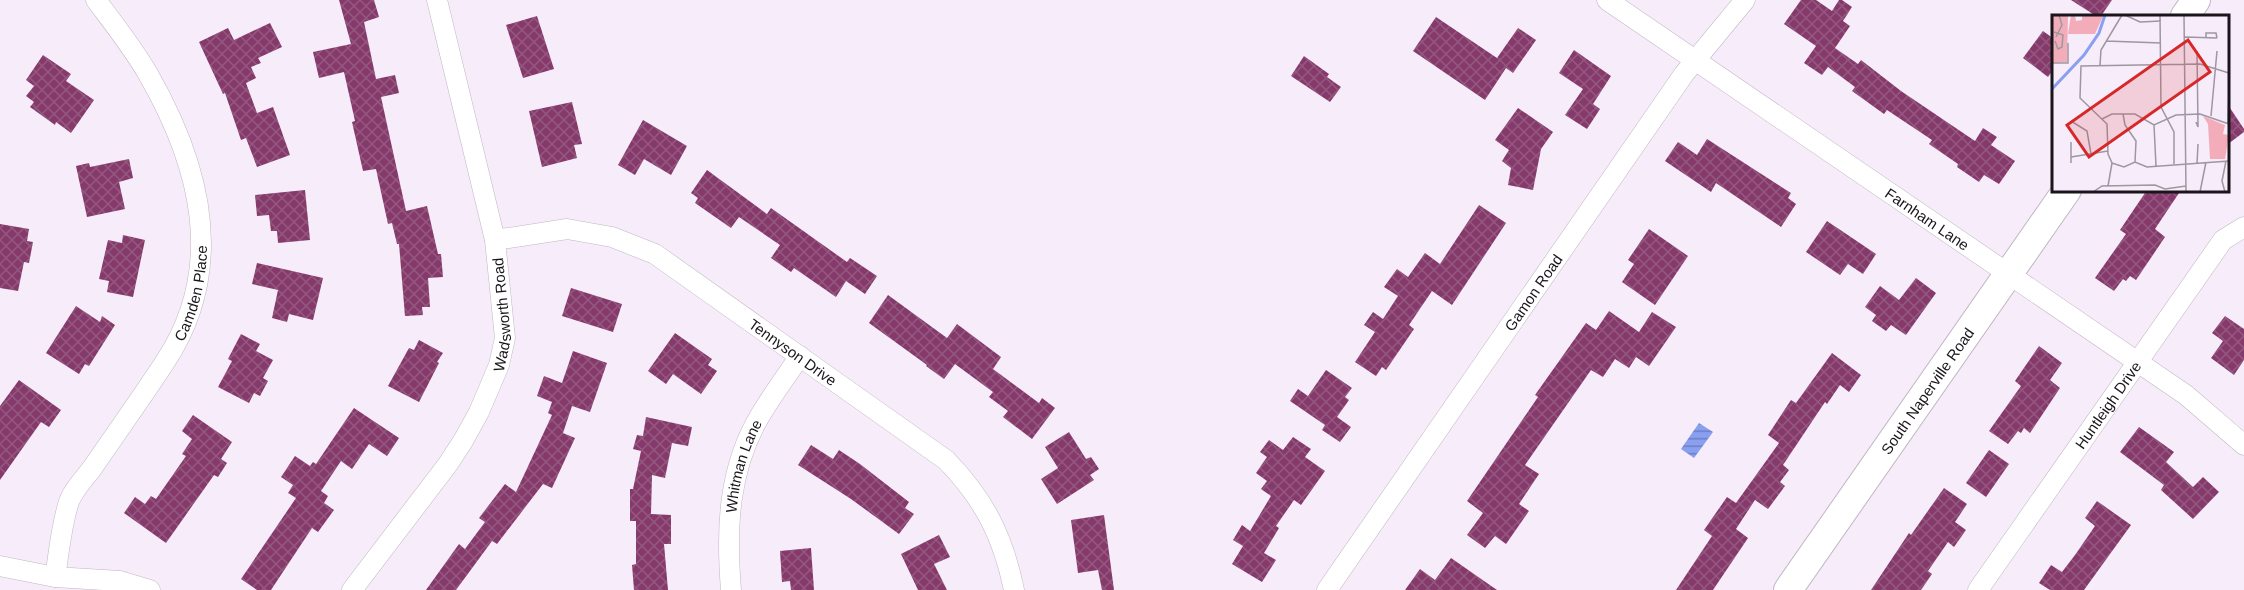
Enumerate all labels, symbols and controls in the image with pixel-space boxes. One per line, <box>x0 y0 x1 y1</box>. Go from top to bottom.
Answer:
inset map <box>2052 15 2229 192</box>
street label: Farnham Lane <box>1882 184 1973 253</box>
street label: Camden Place <box>170 245 210 344</box>
street label: Gamon Road <box>1501 251 1565 334</box>
street label: Wadsworth Road <box>488 257 514 373</box>
street label: Tennyson Drive <box>746 315 840 389</box>
street label: South Naperville Road <box>1877 324 1977 457</box>
street label: Huntleigh Drive <box>2071 358 2144 452</box>
street label: Whitman Lane <box>722 416 765 513</box>

